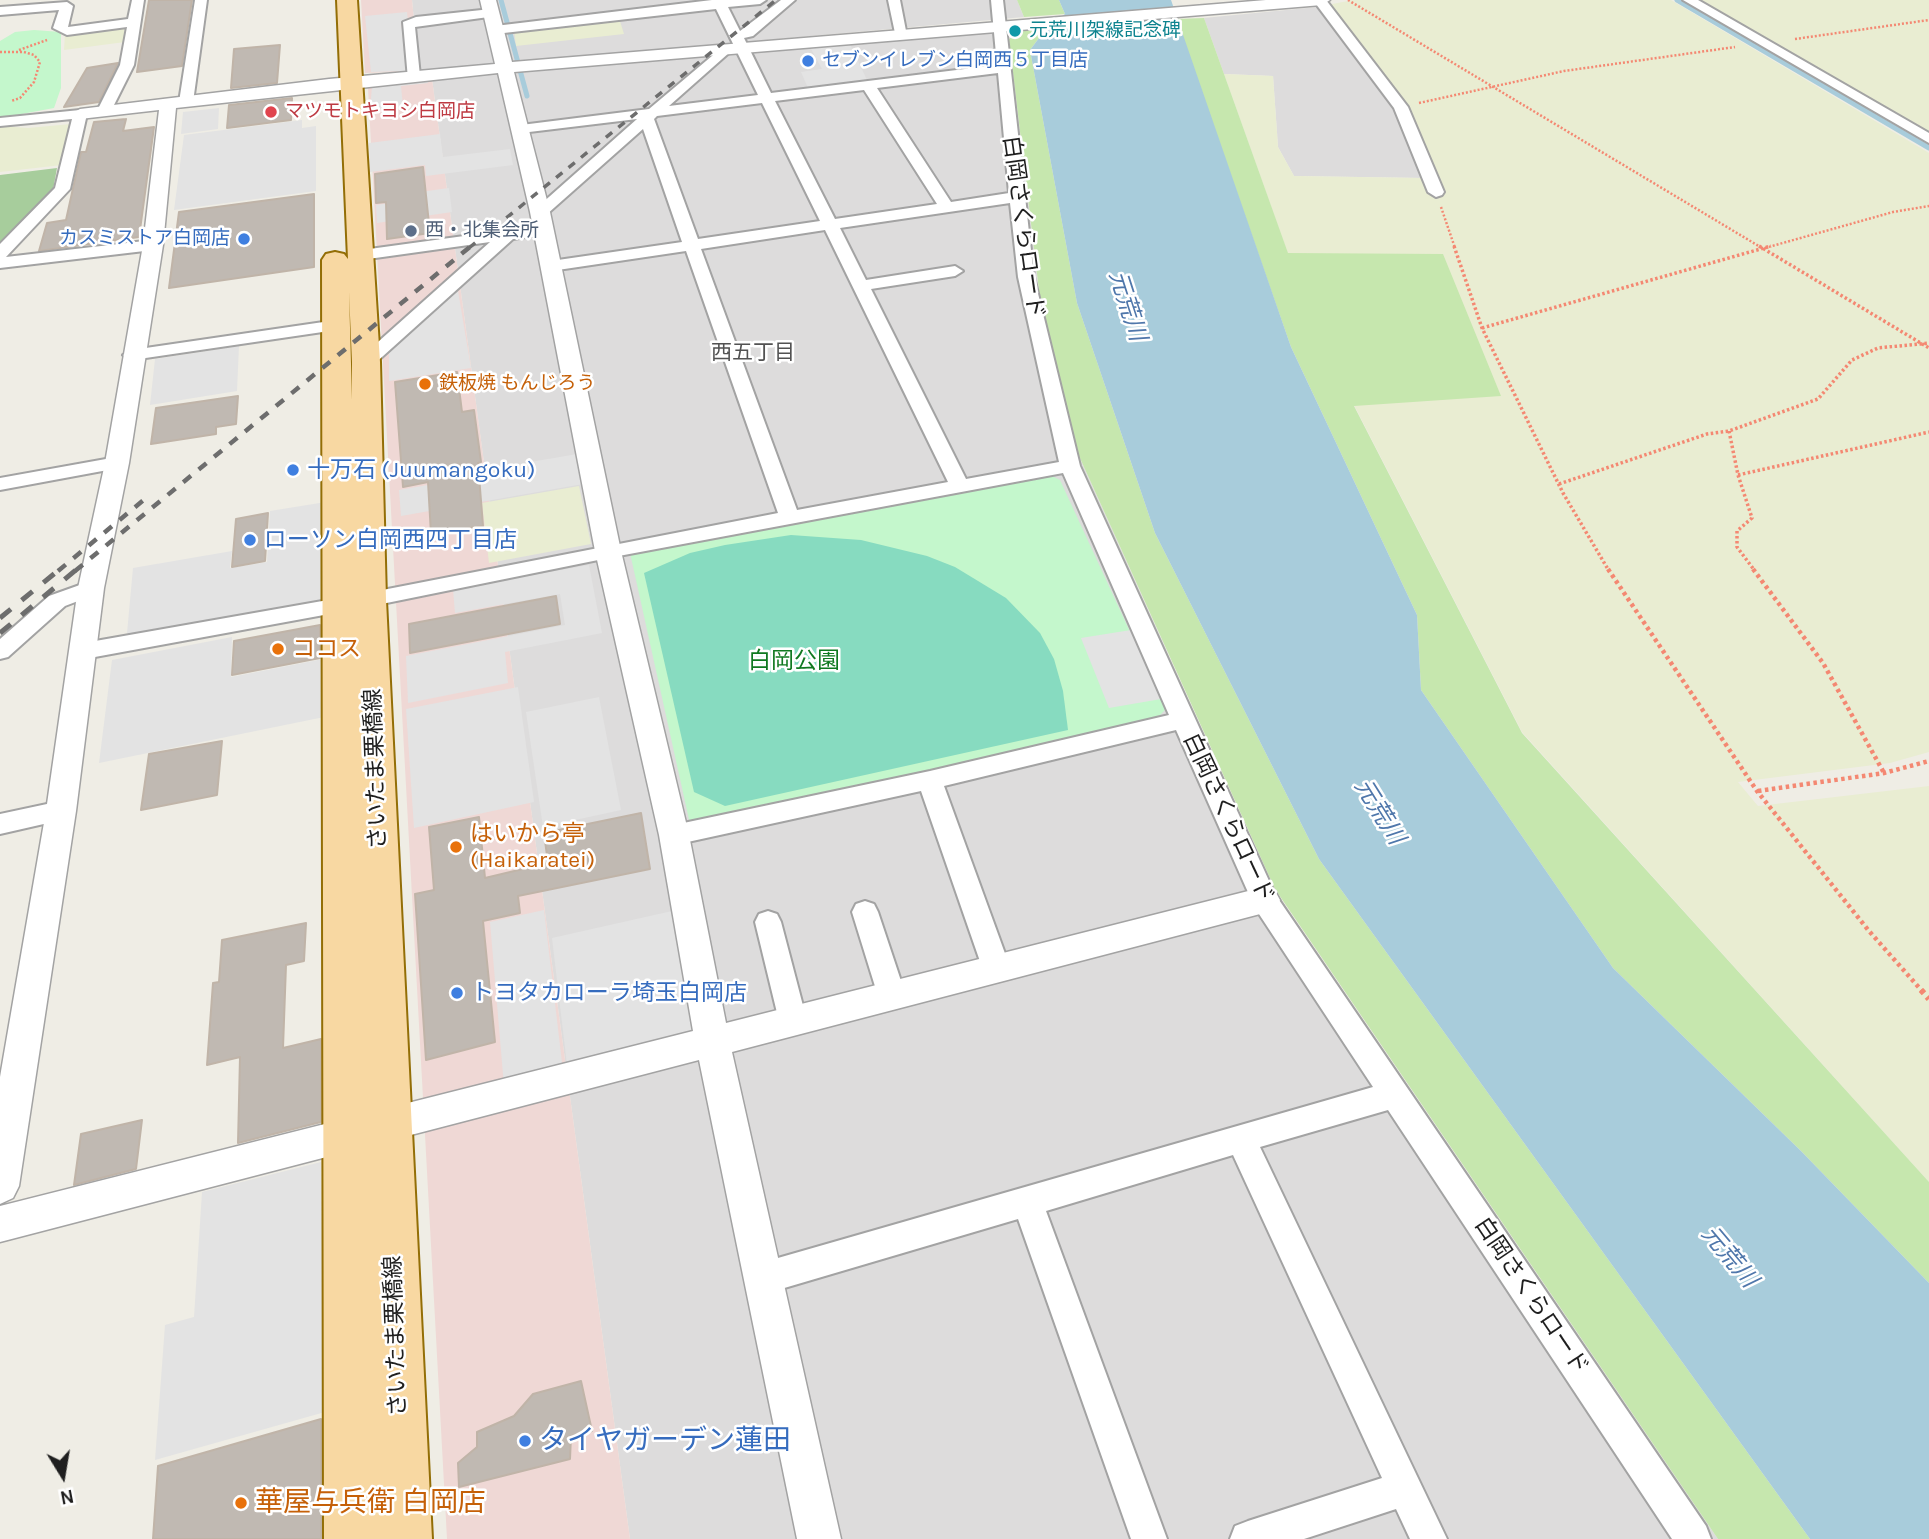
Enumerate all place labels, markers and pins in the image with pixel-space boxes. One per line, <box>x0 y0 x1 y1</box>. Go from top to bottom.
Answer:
place label: 元荒川架線記念碑 <box>1029 20 1181 42</box>
marker: 元荒川架線記念碑 <box>1007 23 1023 39</box>
place label: セブンイレブン白岡西５丁目店 <box>822 50 1088 72</box>
marker: セブンイレブン白岡西５丁目店 <box>800 53 816 69</box>
place label: マツモトキヨシ白岡店 <box>285 101 475 123</box>
marker: マツモトキヨシ白岡店 <box>263 104 279 120</box>
place label: 西・北集会所 <box>425 220 539 242</box>
marker: 西・北集会所 <box>403 223 419 239</box>
place label: カスミストア白岡店 <box>59 228 230 250</box>
marker: カスミストア白岡店 <box>236 231 252 247</box>
place label: 鉄板焼 もんじろう <box>439 373 596 395</box>
marker: 鉄板焼 もんじろう <box>417 376 433 392</box>
place label: 十万石 (Juumangoku) <box>307 456 535 484</box>
marker: 十万石 (Juumangoku) <box>285 462 301 478</box>
place label: ローソン白岡西四丁目店 <box>264 526 517 554</box>
marker: ローソン白岡西四丁目店 <box>242 532 258 548</box>
place label: ココス <box>292 635 361 663</box>
marker: ココス <box>270 641 286 657</box>
place label: はいから亭 (Haikaratei) <box>470 820 595 874</box>
marker: はいから亭 (Haikaratei) <box>448 839 464 855</box>
place label: トヨタカローラ埼玉白岡店 <box>471 979 747 1007</box>
marker: トヨタカローラ埼玉白岡店 <box>449 985 465 1001</box>
place label: タイヤガーデン蓮田 <box>539 1424 791 1458</box>
marker: タイヤガーデン蓮田 <box>517 1433 533 1449</box>
place label: 華屋与兵衛 白岡店 <box>255 1486 486 1520</box>
marker: 華屋与兵衛 白岡店 <box>233 1495 249 1511</box>

